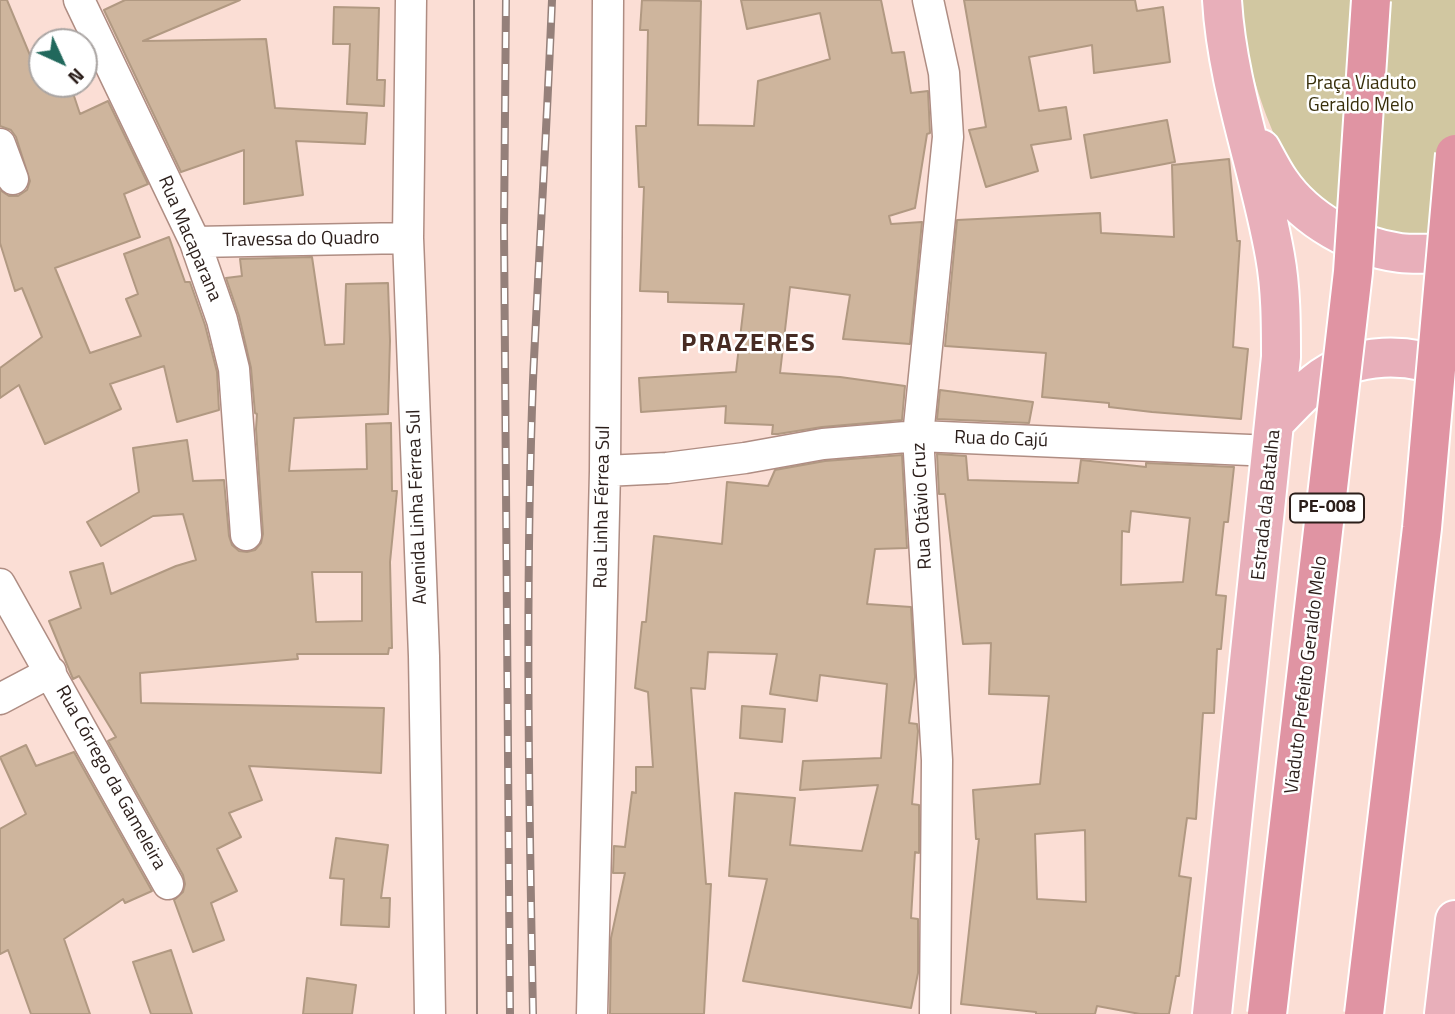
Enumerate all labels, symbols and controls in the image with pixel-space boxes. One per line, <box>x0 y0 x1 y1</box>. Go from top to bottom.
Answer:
north arrow <box>28 28 98 98</box>
text: N <box>62 62 92 92</box>
park label: Praça Viaduto Geraldo Melo <box>1306 73 1416 117</box>
street label: Rua Macaparana <box>152 173 226 305</box>
street label: Travessa do Quadro <box>222 227 380 253</box>
district label: PRAZERES <box>682 329 816 361</box>
street label: Avenida Linha Férrea Sul <box>403 409 433 605</box>
street label: Rua Linha Férrea Sul <box>590 425 616 589</box>
street label: Rua do Cajú <box>954 427 1048 453</box>
street label: Estrada da Batalha <box>1248 429 1286 581</box>
street label: Rua Otávio Cruz <box>908 442 938 570</box>
road number: PE-008 <box>1290 494 1364 522</box>
street label: Viaduto Prefeito Geraldo Melo <box>1281 555 1333 795</box>
street label: Rua Córrego da Gameleira <box>50 682 170 874</box>

